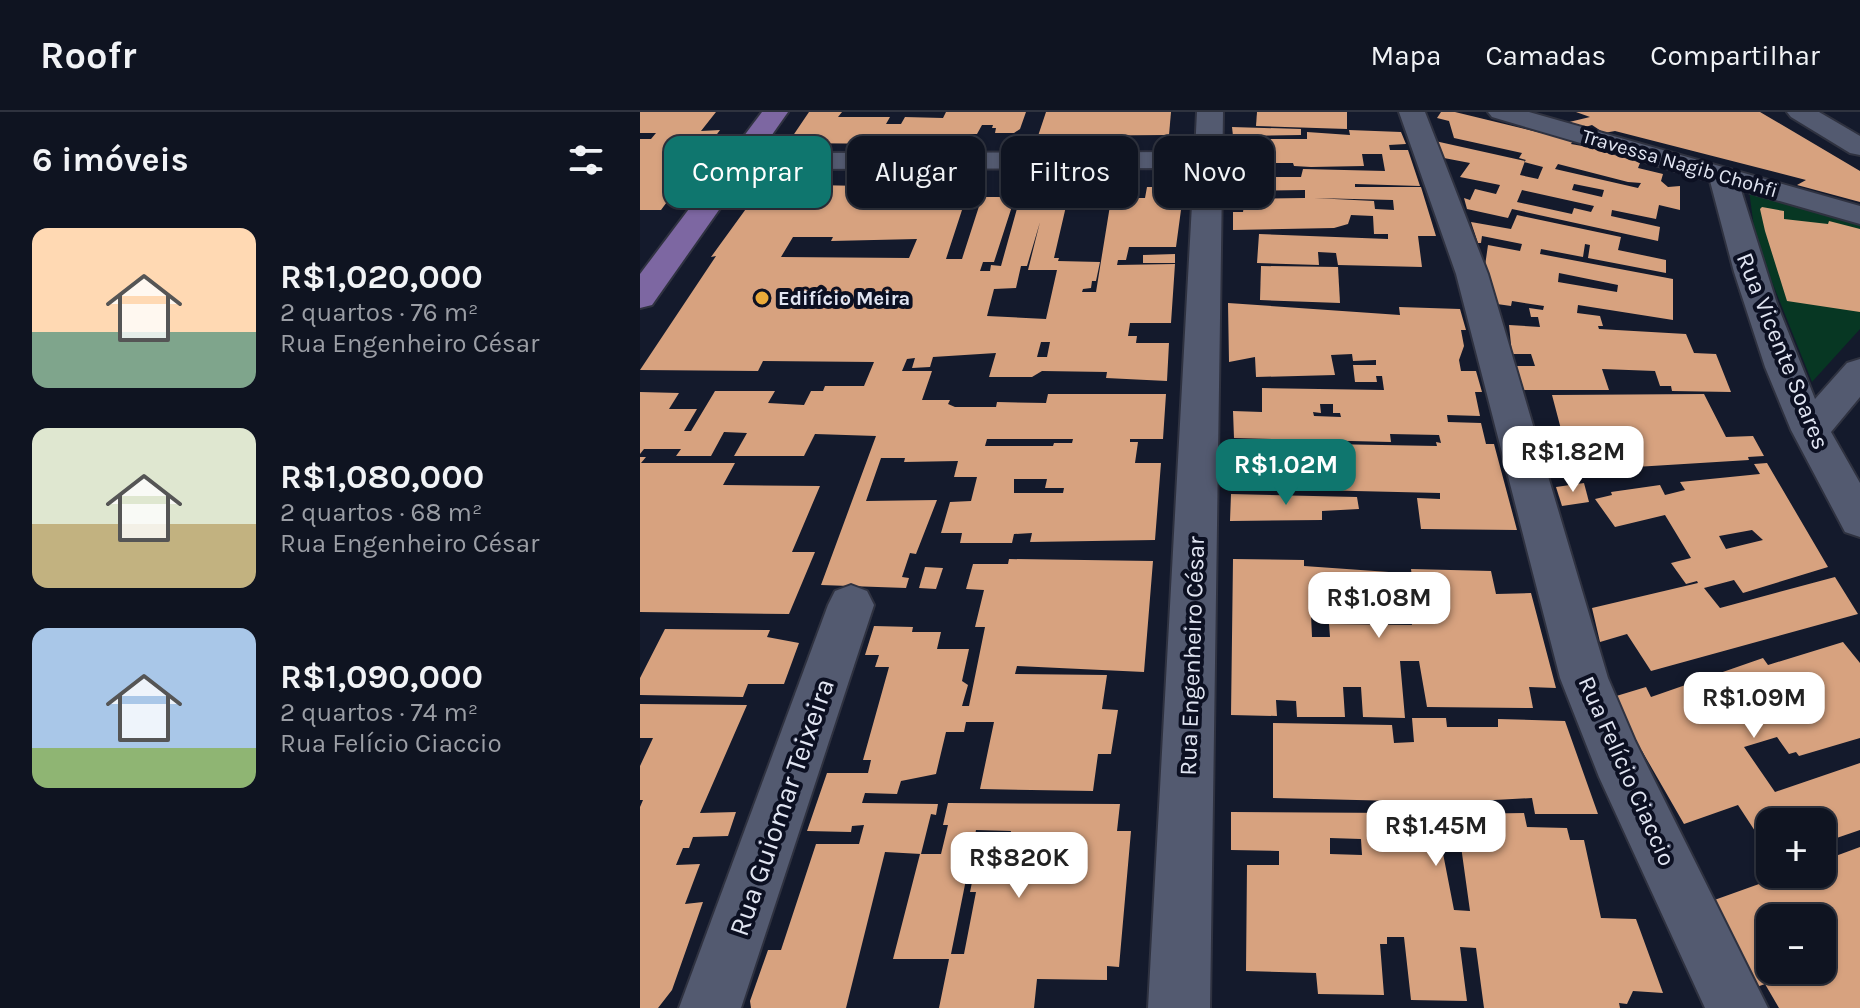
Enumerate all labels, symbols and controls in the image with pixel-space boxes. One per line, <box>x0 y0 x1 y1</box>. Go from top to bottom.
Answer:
text: Roofr <box>40 33 136 78</box>
text: Mapa <box>1370 39 1441 72</box>
text: Camadas <box>1485 39 1606 72</box>
text: Compartilhar <box>1650 39 1820 72</box>
street label: Travessa Nagib Chohfi <box>1579 125 1780 202</box>
chip: Comprar <box>664 136 831 208</box>
chip: Alugar <box>847 136 985 208</box>
chip: Filtros <box>1001 136 1138 208</box>
chip: Novo <box>1154 136 1274 208</box>
icon: filters <box>564 138 608 182</box>
text: 6 imóveis <box>32 140 189 180</box>
street label: Rua Vicente Soares <box>1731 249 1835 453</box>
text: R$1,020,000 <box>280 257 483 297</box>
icon: home <box>96 260 192 356</box>
place label: Edifício Meira <box>778 287 910 310</box>
marker: Edifício Meira <box>753 289 771 307</box>
text: 2 quartos · 76 m² <box>280 297 479 328</box>
text: Rua Engenheiro César <box>280 328 539 359</box>
pin: R$1.82M <box>1499 426 1647 494</box>
text: R$1.82M <box>1521 436 1625 467</box>
pin: R$1.02M <box>1212 439 1360 507</box>
text: R$1.02M <box>1234 449 1338 480</box>
text: R$1,080,000 <box>280 457 484 497</box>
icon: home <box>96 460 192 556</box>
text: 2 quartos · 68 m² <box>280 497 482 528</box>
text: Rua Engenheiro César <box>280 528 539 559</box>
street label: Rua Engenheiro César <box>1174 536 1210 776</box>
pin: R$1.08M <box>1305 572 1453 640</box>
text: R$1.08M <box>1326 582 1432 613</box>
text: R$1,090,000 <box>280 657 483 697</box>
icon: home <box>96 660 192 756</box>
street label: Rua Felício Ciaccio <box>1573 672 1681 870</box>
pin: R$1.09M <box>1680 672 1828 740</box>
street label: Rua Guiomar Teixeira <box>722 674 841 940</box>
text: R$1.09M <box>1702 682 1806 713</box>
text: 2 quartos · 74 m² <box>280 697 478 728</box>
text: Rua Felício Ciaccio <box>280 728 502 759</box>
pin: R$1.45M <box>1362 800 1510 868</box>
map controls <box>1756 808 1836 984</box>
button: + <box>1756 808 1836 888</box>
text: R$1.45M <box>1385 810 1487 841</box>
pin: R$820K <box>954 832 1084 900</box>
text: R$820K <box>969 842 1069 873</box>
button: − <box>1756 904 1836 984</box>

